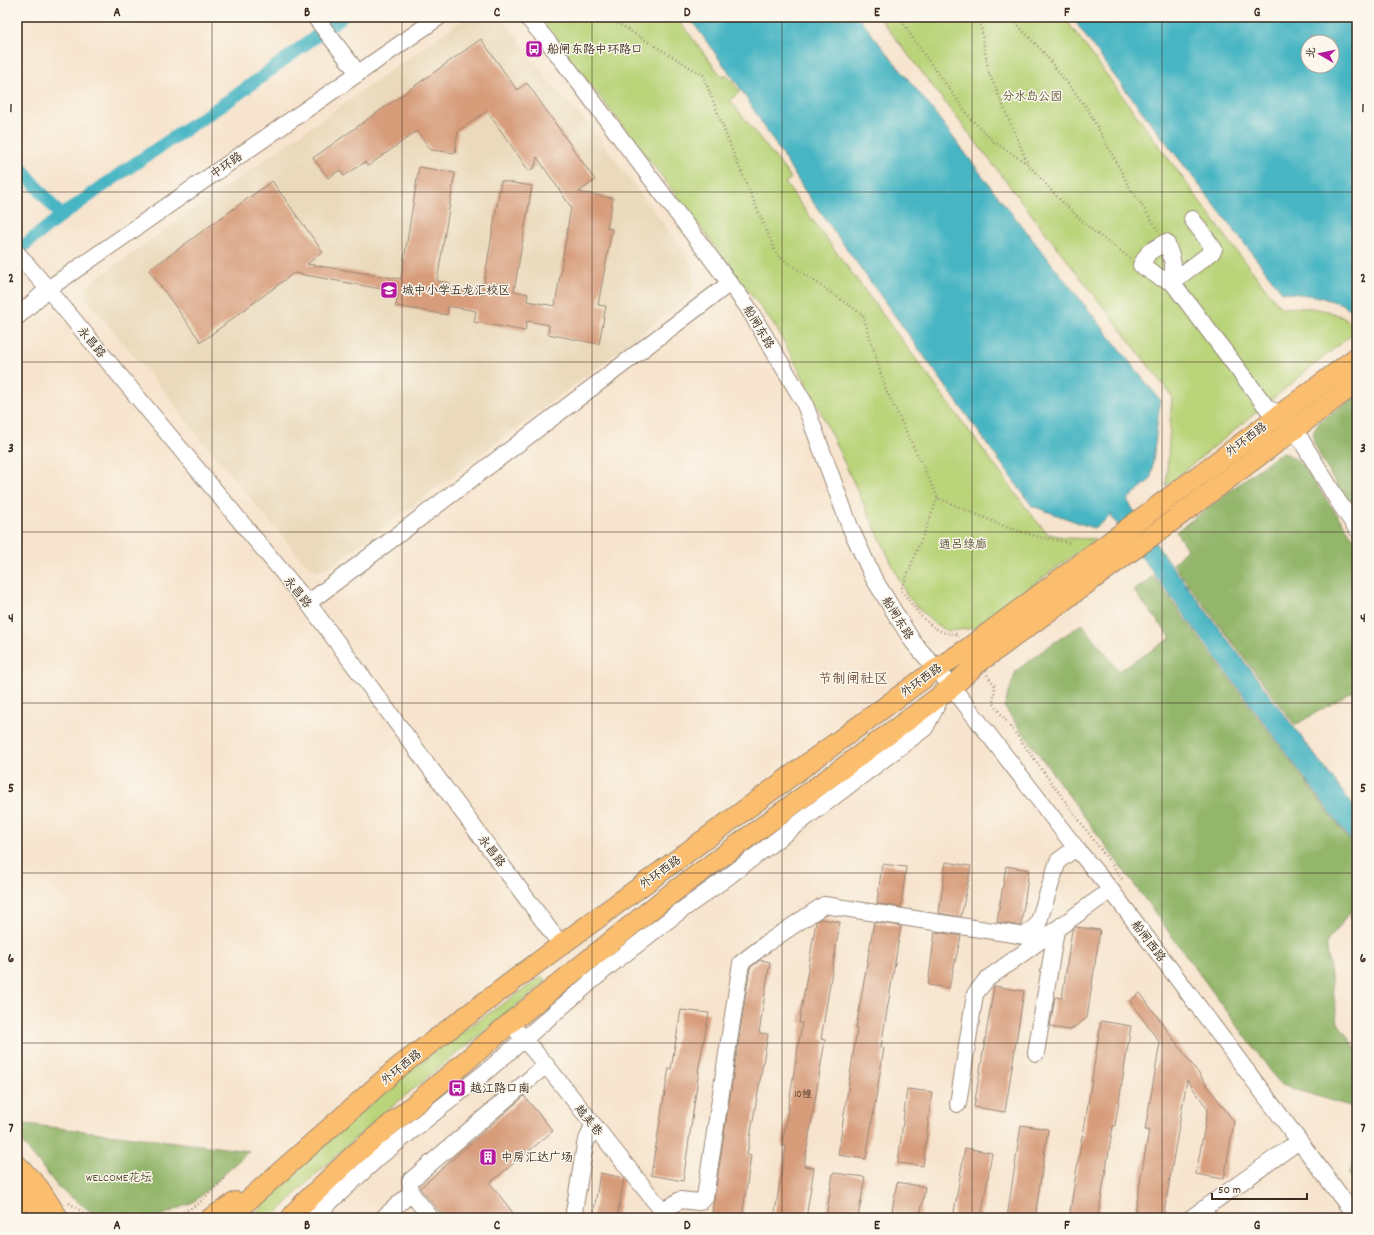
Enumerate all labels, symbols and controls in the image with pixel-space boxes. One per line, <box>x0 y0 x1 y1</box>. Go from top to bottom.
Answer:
text: A <box>113 4 121 23</box>
text: B <box>304 4 310 23</box>
text: C <box>494 4 501 23</box>
text: D <box>684 4 691 23</box>
text: E <box>874 4 881 23</box>
text: F <box>1064 4 1070 23</box>
text: G <box>1254 4 1261 23</box>
north arrow <box>1300 34 1340 74</box>
bus stop icon: 船闸东路中环路口 <box>524 39 544 59</box>
place label: 船闸东路中环路口 <box>547 42 643 59</box>
text: 北 <box>1303 46 1321 59</box>
park label: 分水岛公园 <box>1002 89 1062 106</box>
text: 1 <box>10 100 13 119</box>
text: 1 <box>1362 100 1365 119</box>
street label: 中环路 <box>207 149 246 184</box>
text: 2 <box>8 270 14 289</box>
text: 2 <box>1360 270 1366 289</box>
school or university icon: 城中小学五龙汇校区 <box>379 280 399 300</box>
place label: 城中小学五龙汇校区 <box>402 283 510 300</box>
street label: 船闸东路 <box>738 303 777 353</box>
street label: 永昌路 <box>73 324 109 362</box>
street label: 外环西路 <box>1223 419 1271 461</box>
text: 3 <box>8 440 14 459</box>
text: 3 <box>1360 440 1366 459</box>
park label: 通吕绿廊 <box>939 537 987 554</box>
street label: 永昌路 <box>279 574 315 612</box>
street label: 船闸东路 <box>877 594 917 644</box>
text: 4 <box>8 610 14 629</box>
text: 4 <box>1360 610 1366 629</box>
street label: 外环西路 <box>897 660 946 702</box>
district label: 节制闸社区 <box>818 670 888 690</box>
text: 5 <box>8 780 14 799</box>
text: 5 <box>1360 780 1366 799</box>
street label: 永昌路 <box>473 832 508 871</box>
street label: 外环西路 <box>636 852 685 894</box>
street label: 船闸西路 <box>1127 918 1169 966</box>
text: 6 <box>8 950 15 969</box>
text: 6 <box>1360 950 1367 969</box>
street label: 外环西路 <box>378 1046 426 1090</box>
bus stop icon: 越江路口南 <box>447 1078 467 1098</box>
place label: 越江路口南 <box>470 1081 530 1098</box>
house number: 10幢 <box>794 1088 812 1102</box>
street label: 越美巷 <box>570 1102 606 1140</box>
text: 7 <box>9 1120 14 1139</box>
text: 7 <box>1361 1120 1366 1139</box>
building icon: 中房汇达广场 <box>478 1147 498 1167</box>
place label: 中房汇达广场 <box>501 1150 573 1167</box>
park label: WELCOME花坛 <box>86 1170 152 1187</box>
scale bar <box>1212 1175 1307 1201</box>
text: 50 m <box>1218 1182 1241 1199</box>
text: A <box>113 1217 121 1235</box>
text: B <box>304 1217 310 1235</box>
text: C <box>494 1217 501 1235</box>
text: D <box>684 1217 691 1235</box>
text: E <box>874 1217 881 1235</box>
text: F <box>1064 1217 1070 1235</box>
text: G <box>1254 1217 1261 1235</box>

